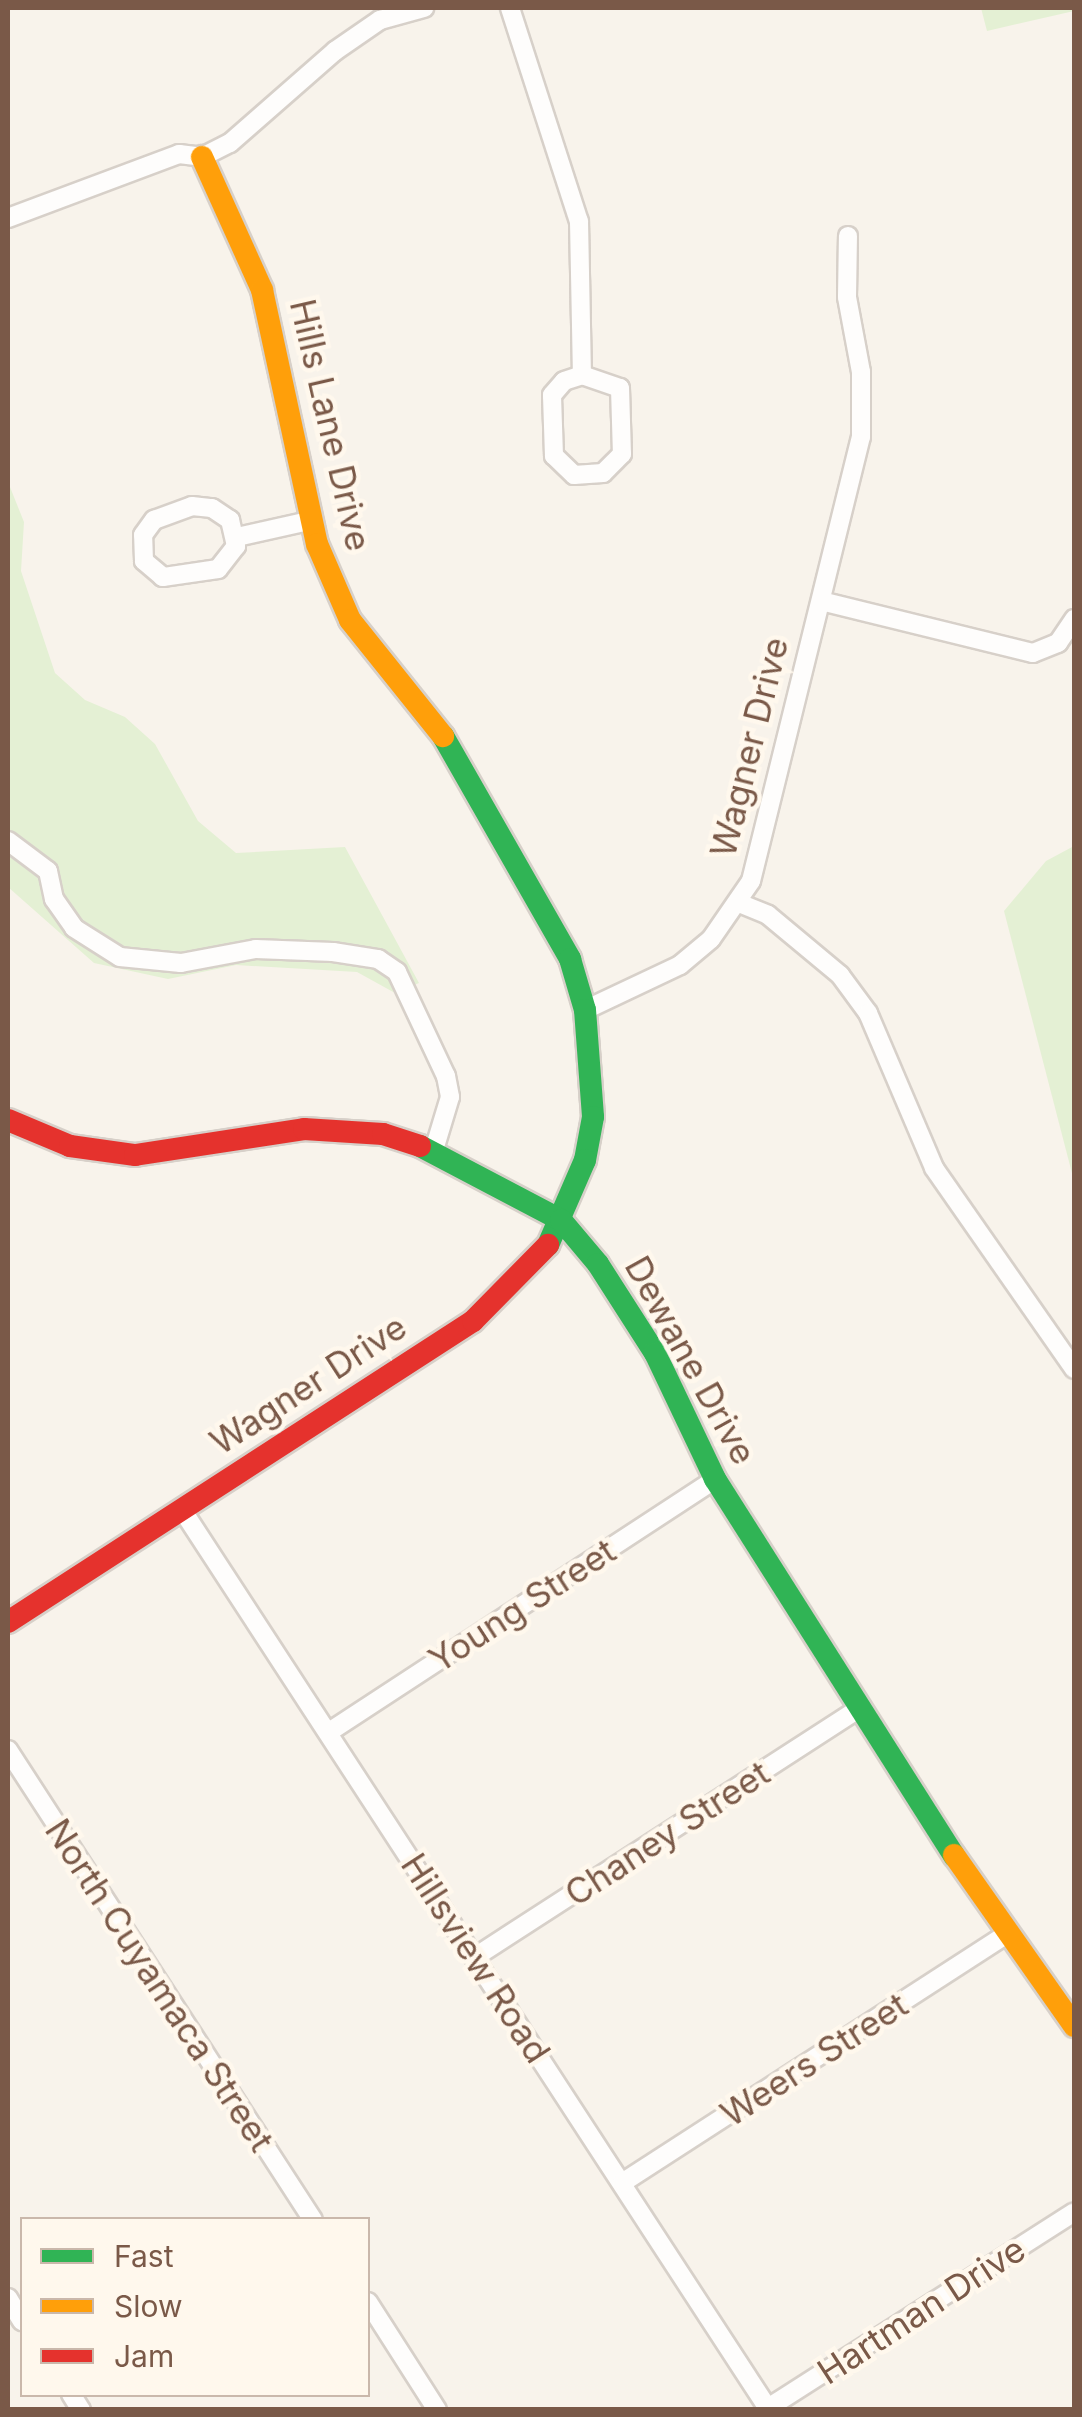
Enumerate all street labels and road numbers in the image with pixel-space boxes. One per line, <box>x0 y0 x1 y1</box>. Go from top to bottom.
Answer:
street label: Hills Lane Drive <box>282 295 380 555</box>
street label: Wagner Drive <box>701 633 797 861</box>
street label: Dewane Drive <box>617 1249 765 1471</box>
street label: Wagner Drive <box>202 1305 414 1463</box>
street label: Young Street <box>421 1529 623 1681</box>
street label: Chaney Street <box>557 1752 777 1914</box>
street label: North Cuyamaca Street <box>37 1811 283 2159</box>
street label: Hillsview Road <box>393 1846 559 2070</box>
street label: Weers Street <box>713 1983 915 2135</box>
street label: Hartman Drive <box>810 2227 1032 2393</box>

